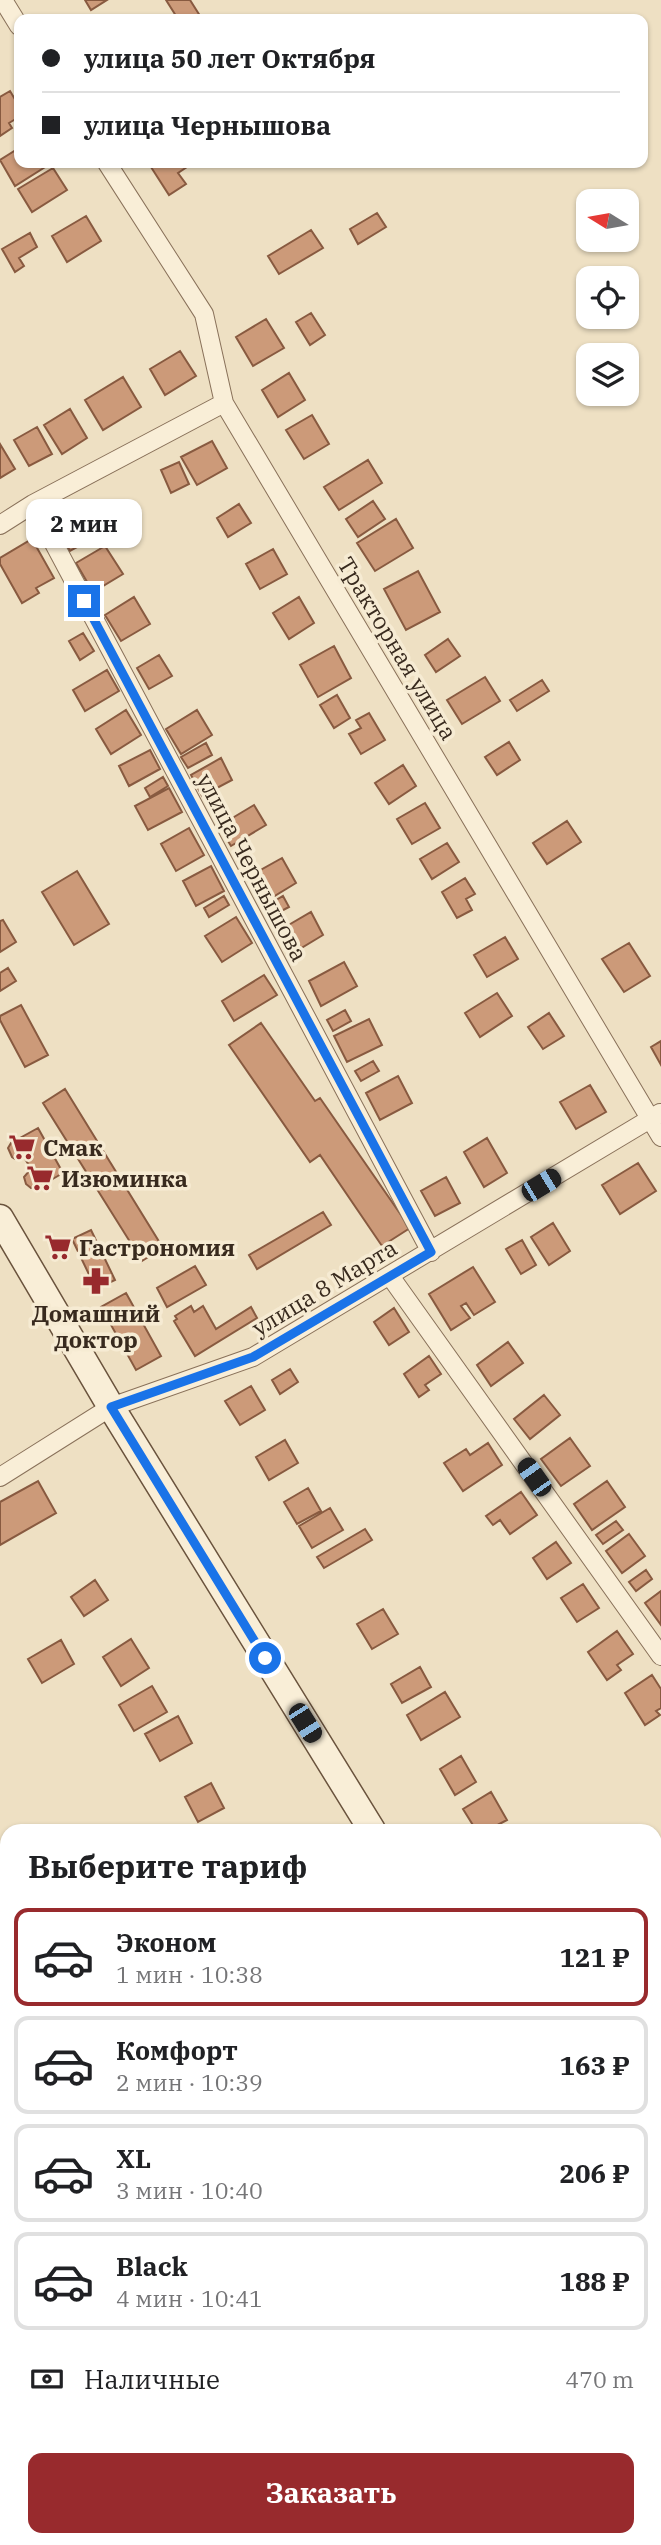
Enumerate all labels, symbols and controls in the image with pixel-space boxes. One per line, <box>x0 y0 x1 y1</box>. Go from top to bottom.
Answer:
text: улица 50 лет Октября <box>84 41 376 75</box>
text: улица Чернышова <box>84 108 331 142</box>
north arrow <box>576 189 639 252</box>
map controls <box>576 189 639 406</box>
button: locate <box>576 266 639 329</box>
button: layers <box>576 343 639 406</box>
callout: 2 мин <box>26 500 142 548</box>
text: 2 мин <box>50 508 118 538</box>
street label: Тракторная улица <box>331 551 465 745</box>
route end <box>68 585 100 617</box>
street label: улица Чернышова <box>191 768 315 966</box>
supermarket icon: Смак <box>7 1132 37 1162</box>
place label: Смак <box>43 1132 103 1162</box>
supermarket icon: Изюминка <box>25 1163 55 1193</box>
place label: Изюминка <box>61 1163 188 1193</box>
car <box>518 1165 565 1205</box>
supermarket icon: Гастрономия <box>43 1232 73 1262</box>
place label: Гастрономия <box>79 1232 235 1262</box>
street label: улица 8 Марта <box>246 1232 402 1342</box>
pharmacy icon: Домашний доктор <box>81 1266 111 1296</box>
place label: Домашний доктор <box>32 1298 160 1354</box>
car <box>514 1454 555 1500</box>
route start <box>249 1642 281 1674</box>
car <box>285 1700 326 1746</box>
text: Выберите тариф <box>28 1845 308 1887</box>
text: Эконом <box>116 1925 217 1959</box>
icon: car <box>32 1926 95 1989</box>
text: 121 ₽ <box>559 1940 630 1974</box>
text: 1 мин · 10:38 <box>116 1959 263 1989</box>
text: Комфорт <box>116 2033 238 2067</box>
icon: car <box>32 2034 95 2097</box>
text: 163 ₽ <box>559 2048 630 2082</box>
text: 2 мин · 10:39 <box>116 2067 263 2097</box>
text: XL <box>116 2141 151 2175</box>
icon: car <box>32 2142 95 2205</box>
text: 206 ₽ <box>559 2156 630 2190</box>
text: 3 мин · 10:40 <box>116 2175 263 2205</box>
text: Black <box>116 2249 188 2283</box>
icon: car <box>32 2250 95 2313</box>
text: 188 ₽ <box>559 2264 630 2298</box>
text: 4 мин · 10:41 <box>116 2283 263 2313</box>
icon: cash <box>28 2360 66 2398</box>
text: Наличные <box>84 2362 220 2396</box>
text: 470 m <box>565 2364 634 2394</box>
button: Заказать <box>28 2453 634 2533</box>

